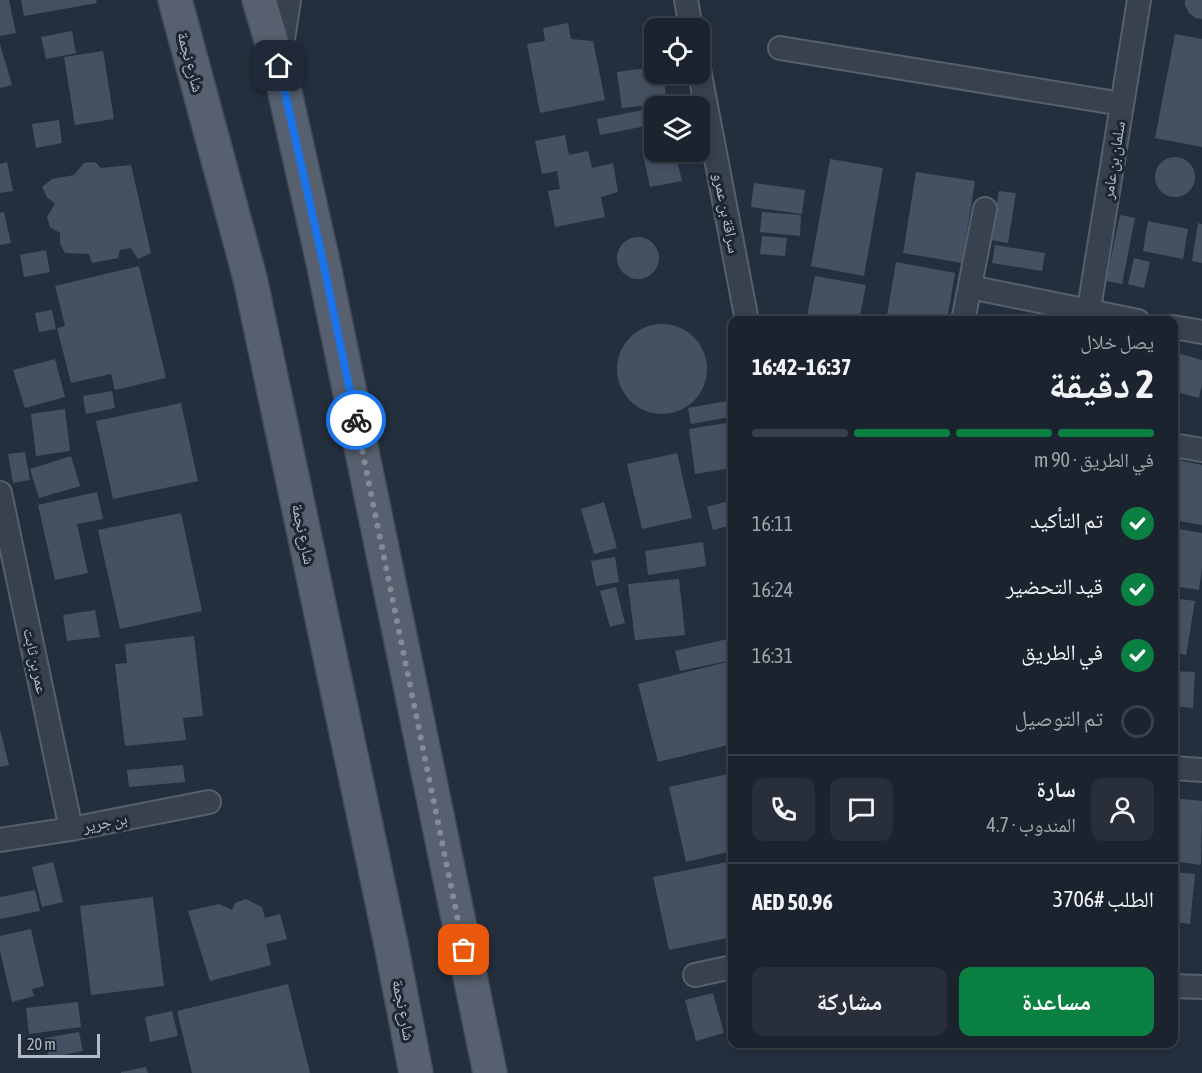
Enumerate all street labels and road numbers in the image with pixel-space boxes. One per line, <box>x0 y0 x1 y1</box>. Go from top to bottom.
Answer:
street label: شارع نجمة <box>172 30 208 95</box>
street label: سلمان بن عامر <box>1098 120 1130 201</box>
street label: سراقة بن عمرو <box>708 171 744 255</box>
street label: شارع نجمة <box>287 502 319 566</box>
street label: عمر بن ثابت <box>18 627 52 696</box>
street label: بن جرير <box>80 809 129 837</box>
street label: شارع نجمة <box>387 978 419 1042</box>

